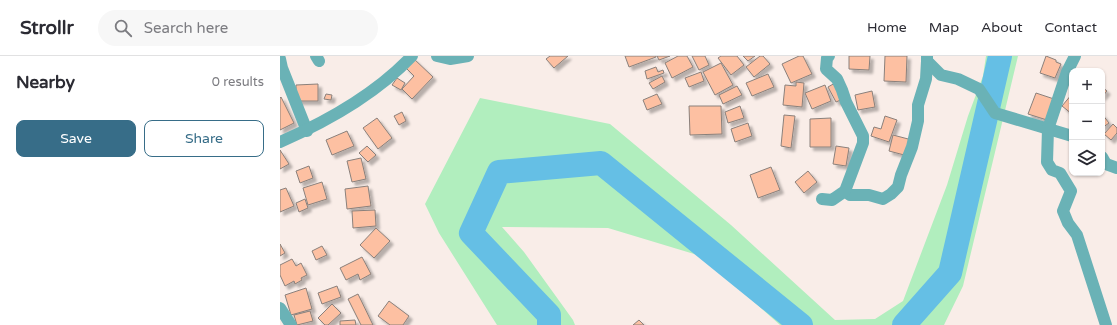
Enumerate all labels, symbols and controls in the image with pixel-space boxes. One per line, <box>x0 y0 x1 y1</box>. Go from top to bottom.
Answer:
search box <box>98 10 378 46</box>
text: Strollr <box>20 17 74 39</box>
icon: search <box>112 17 134 39</box>
text: Search here <box>144 19 228 37</box>
text: Home <box>867 19 907 36</box>
text: Map <box>929 19 959 36</box>
text: About <box>981 19 1023 36</box>
text: Contact <box>1045 19 1097 36</box>
map controls <box>1069 68 1105 176</box>
button: + <box>1069 68 1105 104</box>
text: Nearby <box>16 72 75 93</box>
text: 0 results <box>212 74 264 90</box>
button: − <box>1069 104 1105 140</box>
button: Save <box>16 120 136 157</box>
button: Share <box>144 120 264 157</box>
button: layers <box>1069 140 1105 176</box>

